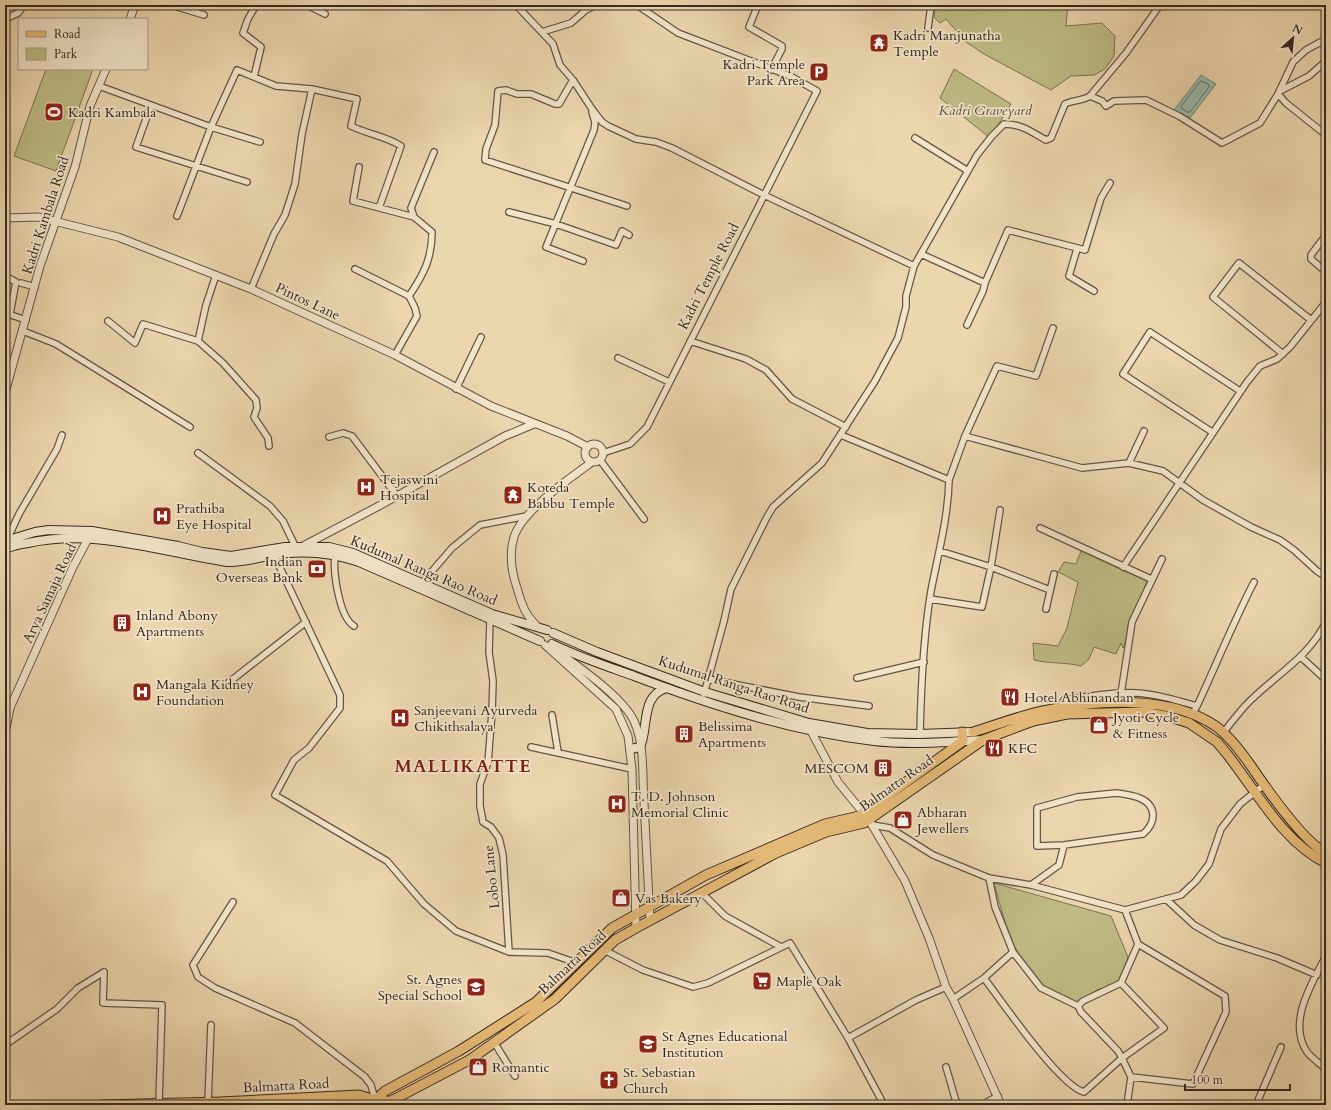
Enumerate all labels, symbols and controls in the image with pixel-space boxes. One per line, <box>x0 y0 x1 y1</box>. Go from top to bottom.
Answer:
legend <box>18 18 148 70</box>
north arrow <box>1273 18 1313 58</box>
text: N <box>1290 21 1305 39</box>
text: Road <box>54 26 81 42</box>
place label: Kadri Manjunatha Temple <box>893 26 1001 61</box>
temple icon: Kadri Manjunatha Temple <box>868 32 890 54</box>
text: Park <box>54 46 78 62</box>
place label: Kadri Temple Park Area <box>722 55 805 90</box>
parking icon: Kadri Temple Park Area <box>808 61 830 83</box>
sports icon: Kadri Kambala <box>43 101 65 123</box>
park label: Kadri Graveyard <box>938 101 1033 120</box>
place label: Kadri Kambala <box>68 103 156 122</box>
street label: Kadri Kambala Road <box>17 153 74 276</box>
street label: Kadri Temple Road <box>673 219 744 333</box>
street label: Pintos Lane <box>272 278 343 325</box>
place label: Tejaswini Hospital <box>380 470 438 505</box>
hospital icon: Tejaswini Hospital <box>355 476 377 498</box>
place label: Koteda Babbu Temple <box>527 478 615 513</box>
temple icon: Koteda Babbu Temple <box>502 484 524 506</box>
place label: Prathiba Eye Hospital <box>176 499 252 534</box>
hospital icon: Prathiba Eye Hospital <box>151 505 173 527</box>
street label: Kudumal Ranga Rao Road <box>348 531 501 610</box>
street label: Arya Samaja Road <box>18 540 81 646</box>
place label: Indian Overseas Bank <box>216 552 303 587</box>
bank icon: Indian Overseas Bank <box>306 558 328 580</box>
place label: Inland Abony Apartments <box>136 606 219 641</box>
building icon: Inland Abony Apartments <box>111 612 133 634</box>
street label: Kudumal Ranga Rao Road <box>656 651 812 718</box>
place label: Mangala Kidney Foundation <box>156 675 255 710</box>
hospital icon: Mangala Kidney Foundation <box>131 681 153 703</box>
restaurant icon: Hotel Abhinandan <box>999 686 1021 708</box>
place label: Hotel Abhinandan <box>1024 688 1134 707</box>
place label: Sanjeevani Ayurveda Chikithsalaya <box>414 701 538 736</box>
hospital icon: Sanjeevani Ayurveda Chikithsalaya <box>389 707 411 729</box>
place label: Jyoti Cycle & Fitness <box>1111 708 1179 743</box>
shop icon: Jyoti Cycle & Fitness <box>1088 714 1110 736</box>
place label: Belissima Apartments <box>698 717 767 752</box>
building icon: Belissima Apartments <box>673 723 695 745</box>
restaurant icon: KFC <box>983 737 1005 759</box>
place label: KFC <box>1008 739 1037 758</box>
street label: Balmatta Road <box>855 751 938 816</box>
district label: MALLIKATTE <box>395 754 531 779</box>
building icon: MESCOM <box>872 757 894 779</box>
place label: MESCOM <box>804 759 869 778</box>
place label: T. D. Johnson Memorial Clinic <box>631 787 729 822</box>
hospital icon: T. D. Johnson Memorial Clinic <box>606 793 628 815</box>
place label: Abharan Jewellers <box>915 803 969 838</box>
shop icon: Abharan Jewellers <box>892 809 914 831</box>
street label: Lobo Lane <box>479 844 504 910</box>
shop icon: Vas Bakery <box>610 887 632 909</box>
place label: Vas Bakery <box>635 889 702 908</box>
street label: Balmatta Road <box>534 926 611 999</box>
place label: St. Agnes Special School <box>378 970 462 1005</box>
supermarket icon: Maple Oak <box>751 970 773 992</box>
place label: Maple Oak <box>776 972 843 991</box>
school or university icon: St. Agnes Special School <box>465 976 487 998</box>
place label: St Agnes Educational Institution <box>662 1027 788 1062</box>
school or university icon: St Agnes Educational Institution <box>637 1033 659 1055</box>
shop icon: Romantic <box>467 1056 489 1078</box>
place label: Romantic <box>492 1058 550 1077</box>
place label: St. Sebastian Church <box>623 1063 696 1098</box>
scale bar <box>1185 1066 1290 1092</box>
church icon: St. Sebastian Church <box>598 1069 620 1091</box>
text: 100 m <box>1191 1072 1224 1088</box>
street label: Balmatta Road <box>242 1074 330 1097</box>

